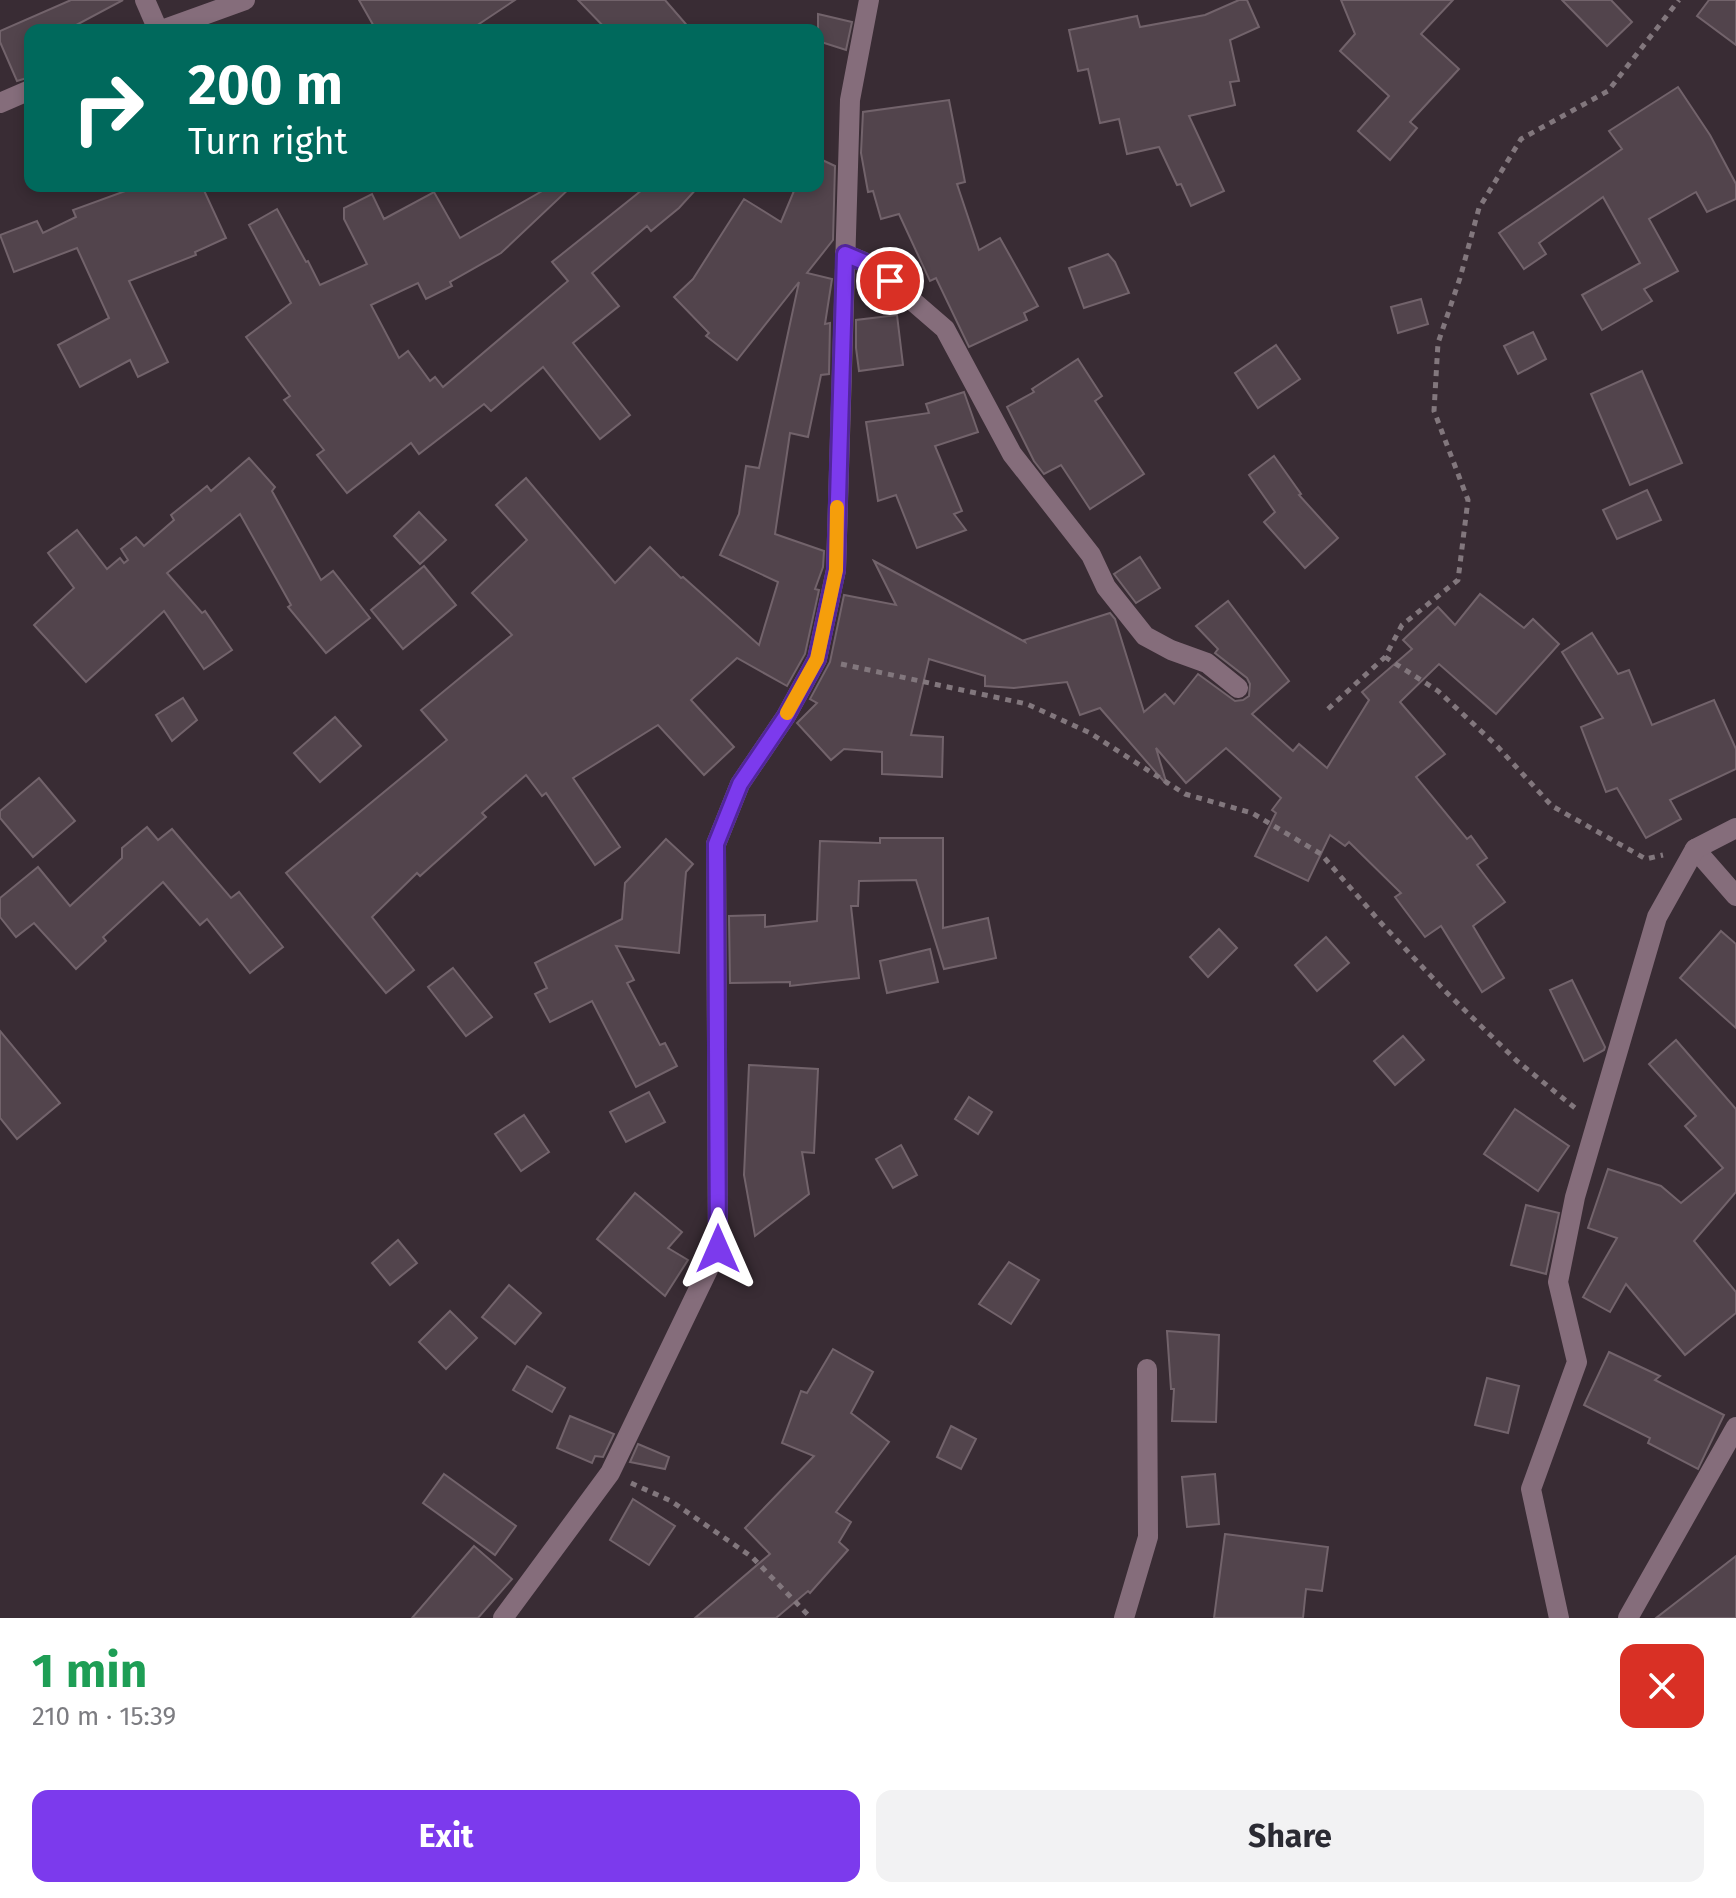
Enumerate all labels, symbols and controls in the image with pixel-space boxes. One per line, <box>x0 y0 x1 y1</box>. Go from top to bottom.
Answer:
text: 200 m <box>188 52 343 119</box>
icon: right <box>56 56 160 160</box>
text: Turn right <box>188 120 348 164</box>
pin <box>856 247 924 315</box>
icon: arrive <box>868 259 912 303</box>
position arrow <box>676 1207 760 1291</box>
text: 1 min <box>32 1642 147 1700</box>
button: close <box>1620 1644 1704 1728</box>
text: 210 m · 15:39 <box>32 1701 176 1732</box>
button: Exit <box>32 1790 860 1882</box>
button: Share <box>876 1790 1704 1882</box>

